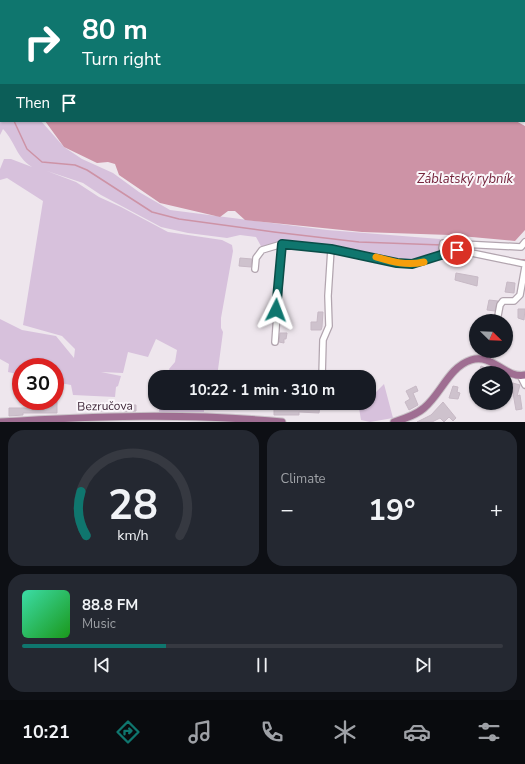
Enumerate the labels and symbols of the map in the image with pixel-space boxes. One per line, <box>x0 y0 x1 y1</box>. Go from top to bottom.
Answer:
water label: Záblatský rybník <box>417 170 514 188</box>
pin <box>440 233 474 267</box>
position arrow <box>255 289 297 331</box>
north arrow <box>469 314 513 358</box>
speed limit sign: 30 <box>12 358 64 410</box>
street label: Bezručova <box>77 398 133 414</box>

